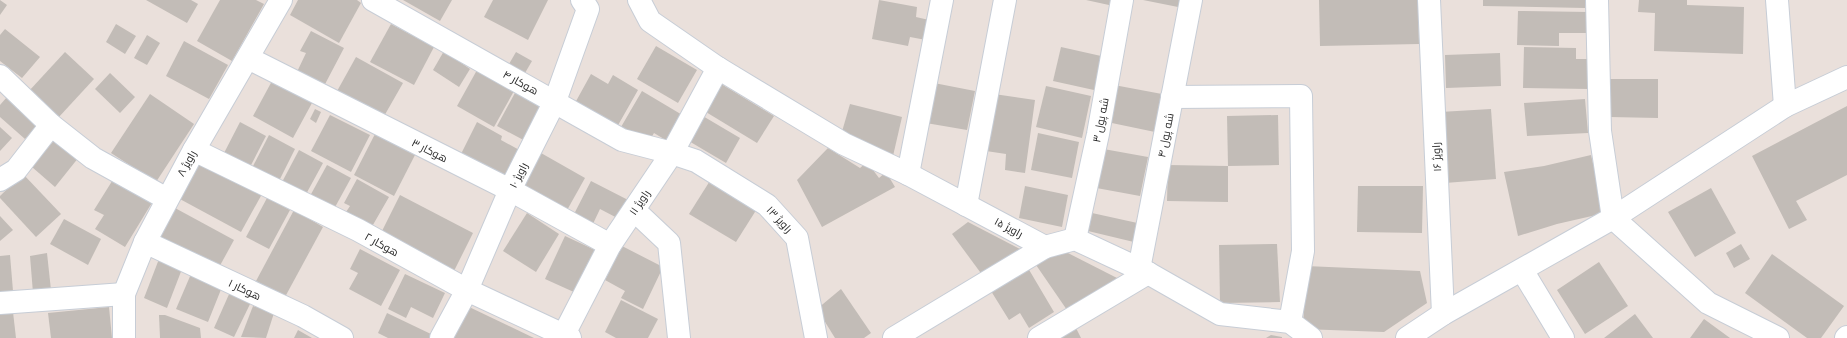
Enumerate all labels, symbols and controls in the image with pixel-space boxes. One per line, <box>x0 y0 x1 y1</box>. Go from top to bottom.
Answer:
street label: هوکار ۴ <box>501 66 541 98</box>
street label: شه پول ۳ <box>1088 96 1112 144</box>
street label: شه پول ۴ <box>1153 111 1177 159</box>
street label: هوکار ۳ <box>409 135 451 165</box>
street label: راویژ ۱۶ <box>1428 142 1444 172</box>
street label: راویژ ۸ <box>173 147 199 179</box>
street label: راویژ ۱۰ <box>505 159 531 190</box>
street label: راویژ ۱۱ <box>625 186 653 218</box>
street label: راویژ ۱۳ <box>764 202 796 236</box>
street label: راویژ ۱۵ <box>992 213 1026 241</box>
street label: هوکار ۲ <box>362 229 402 259</box>
street label: هوکار ۱ <box>226 275 264 303</box>

